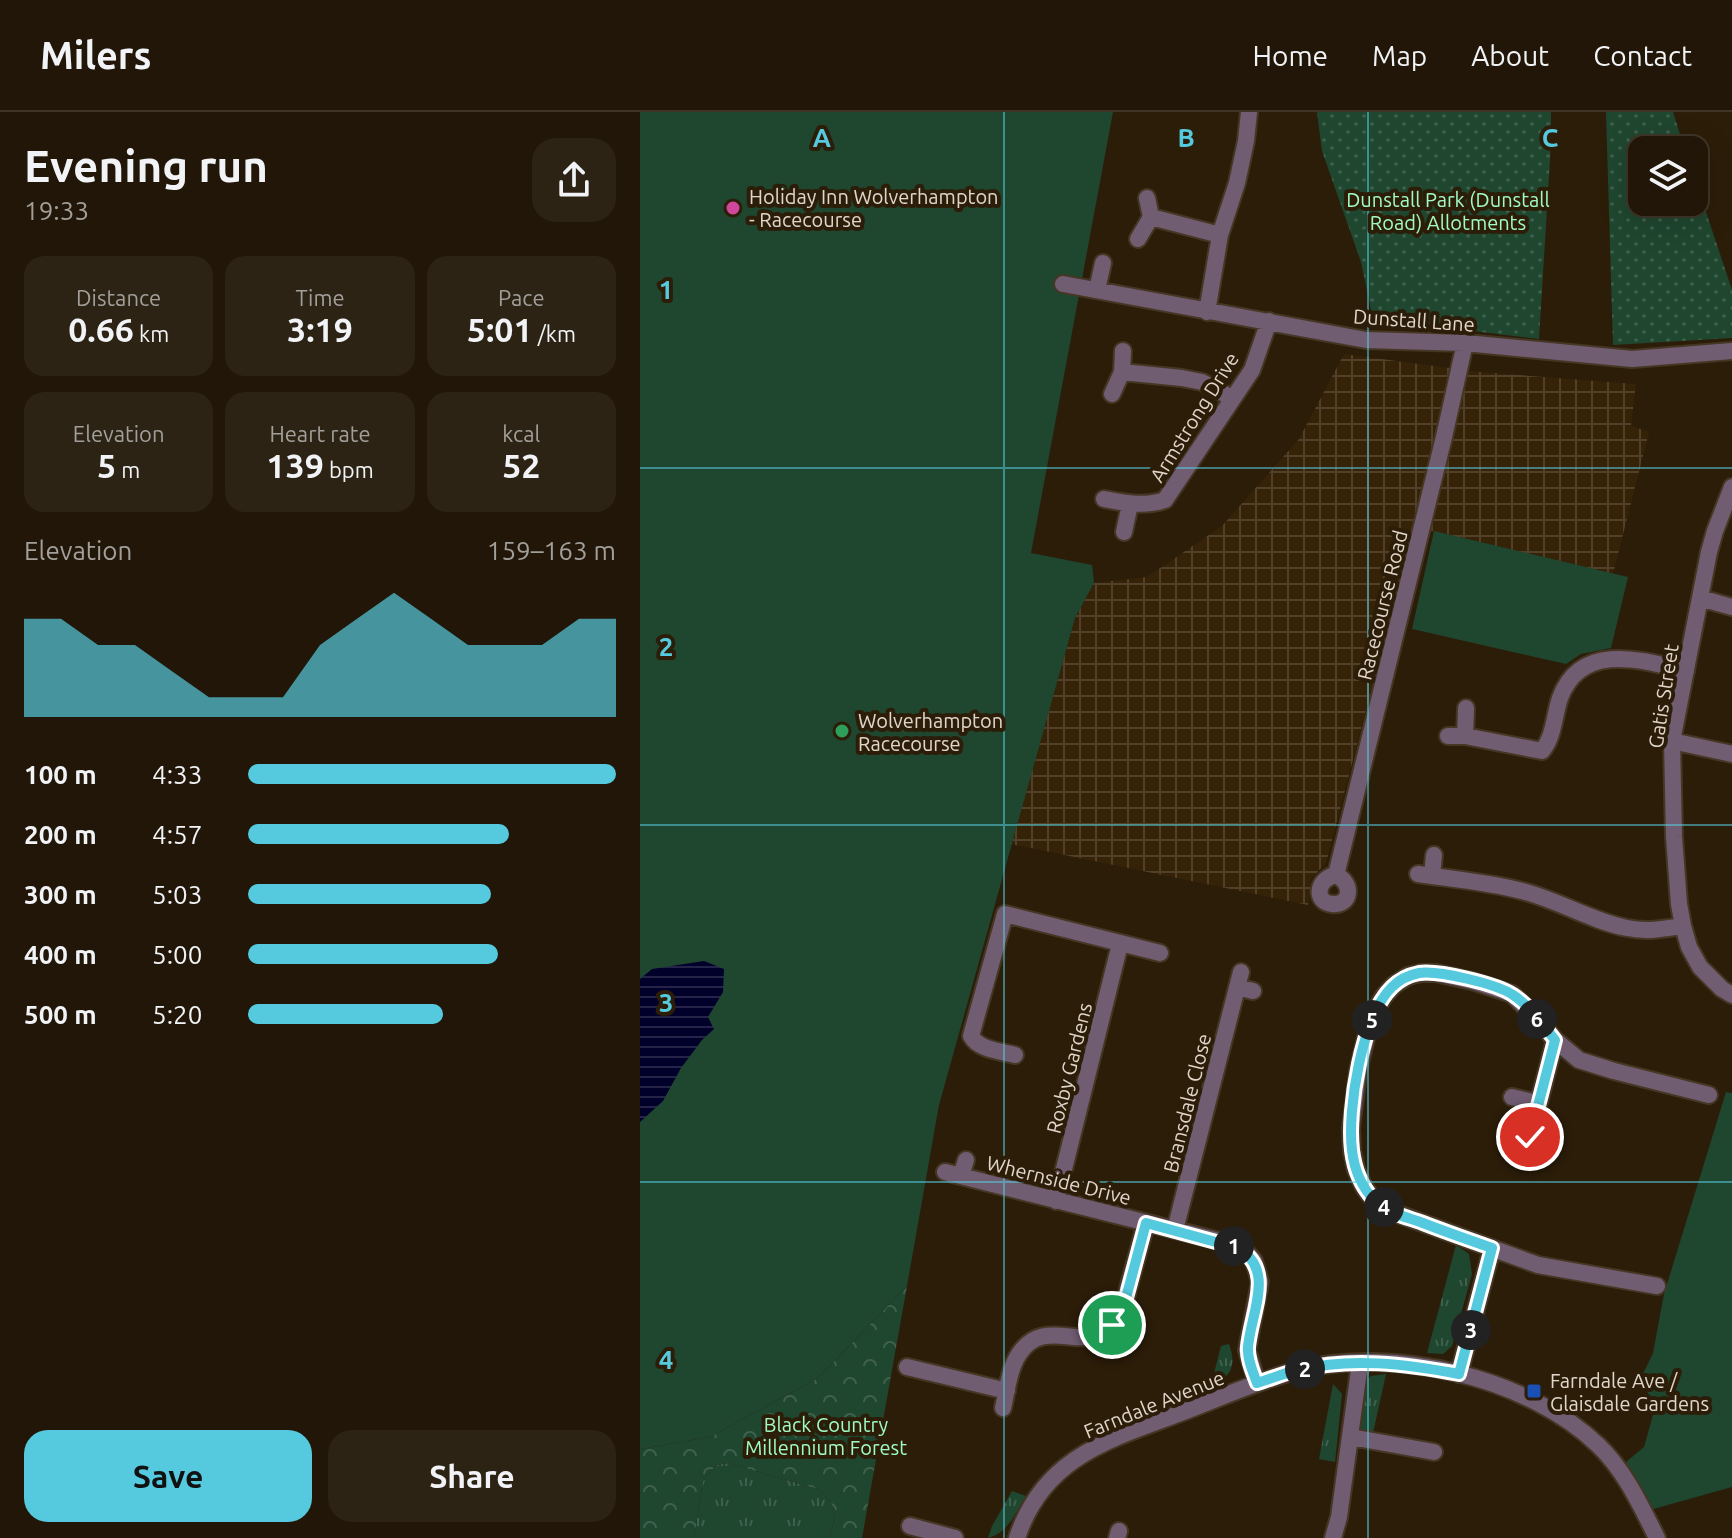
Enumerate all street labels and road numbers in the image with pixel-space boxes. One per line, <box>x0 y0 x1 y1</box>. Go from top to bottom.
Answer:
street label: Dunstall Lane <box>1352 304 1476 336</box>
street label: Armstrong Drive <box>1145 348 1243 486</box>
street label: Racecourse Road <box>1352 528 1412 682</box>
street label: Gatis Street <box>1643 642 1683 750</box>
street label: Roxby Gardens <box>1042 1000 1096 1136</box>
street label: Bransdale Close <box>1159 1031 1215 1175</box>
street label: Whernside Drive <box>984 1151 1134 1209</box>
street label: Farndale Avenue <box>1080 1365 1228 1443</box>

